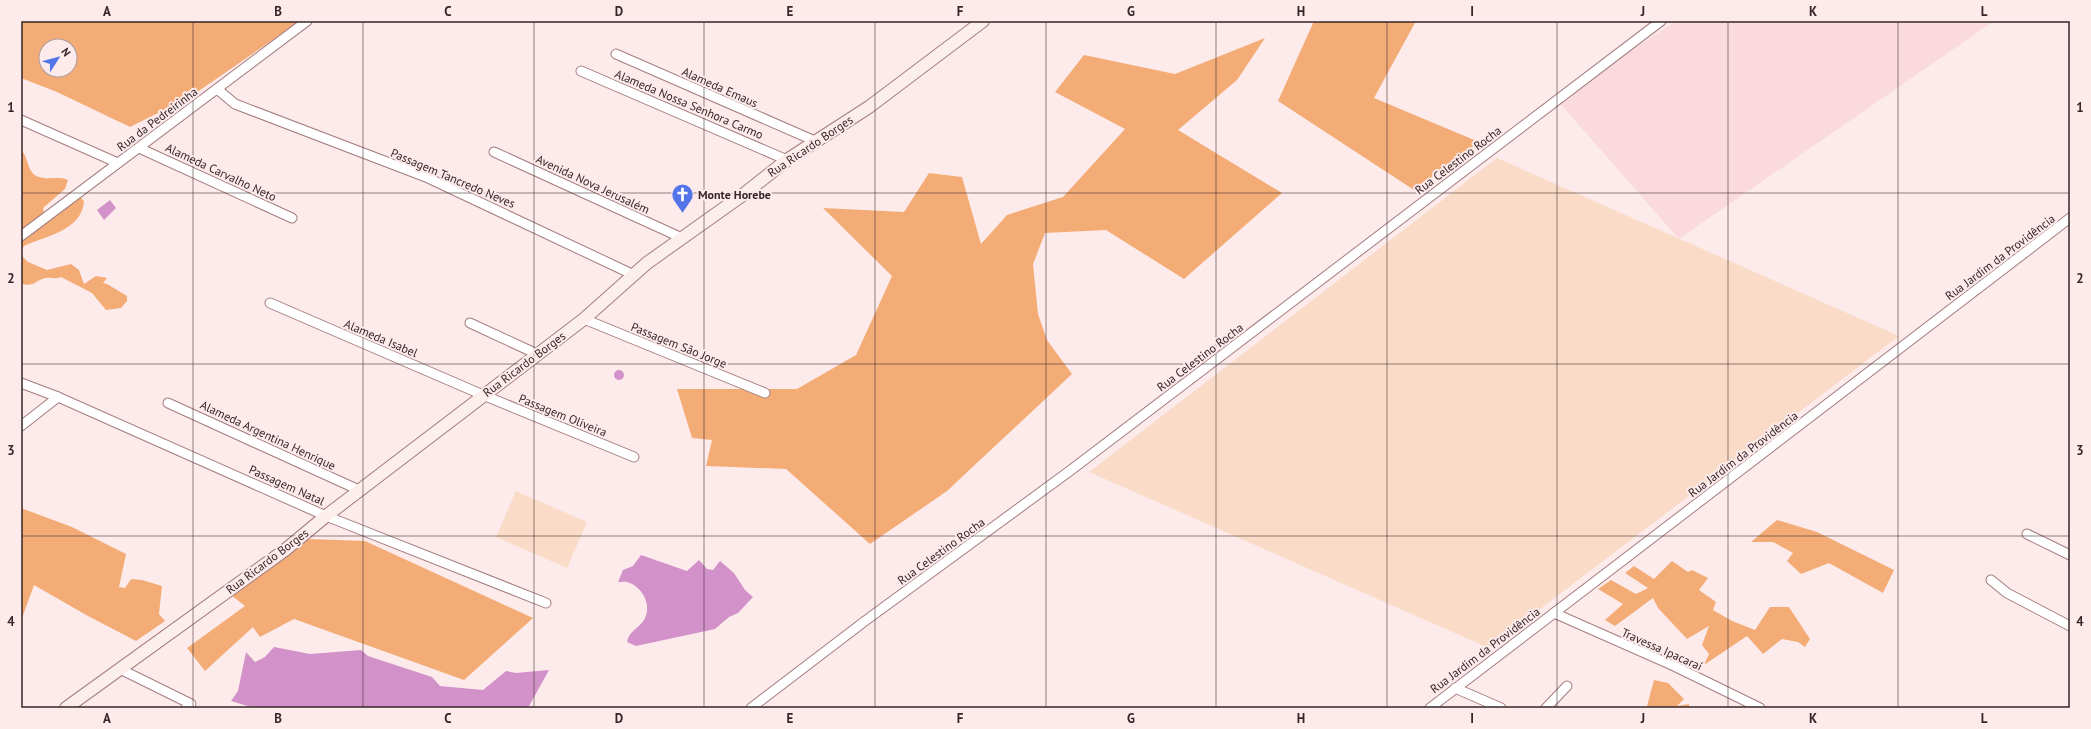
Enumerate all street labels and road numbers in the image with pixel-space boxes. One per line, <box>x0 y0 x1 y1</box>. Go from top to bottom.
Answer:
street label: Alameda Emaus <box>680 64 760 110</box>
street label: Alameda Nossa Senhora Carmo <box>613 66 765 142</box>
street label: Rua da Pedreirinha <box>114 84 200 154</box>
street label: Rua Ricardo Borges <box>764 112 856 180</box>
street label: Rua Celestino Rocha <box>1412 123 1504 197</box>
street label: Alameda Carvalho Neto <box>163 140 279 204</box>
street label: Passagem Tancredo Neves <box>389 145 517 211</box>
street label: Avenida Nova Jerusalém <box>534 151 652 217</box>
street label: Rua Jardim da Providência <box>1942 211 2058 303</box>
street label: Alameda Isabel <box>342 316 421 360</box>
street label: Passagem São Jorge <box>629 319 729 371</box>
street label: Rua Celestino Rocha <box>1154 320 1246 394</box>
street label: Rua Ricardo Borges <box>480 328 568 400</box>
street label: Passagem Oliveira <box>517 390 609 440</box>
street label: Alameda Argentina Henrique <box>198 397 338 473</box>
street label: Rua Jardim da Providência <box>1685 408 1801 500</box>
street label: Passagem Natal <box>247 462 328 509</box>
street label: Rua Celestino Rocha <box>894 514 988 588</box>
street label: Rua Ricardo Borges <box>223 525 311 597</box>
street label: Rua Jardim da Providência <box>1427 604 1543 696</box>
street label: Travessa Ipacaraí <box>1619 624 1705 674</box>

